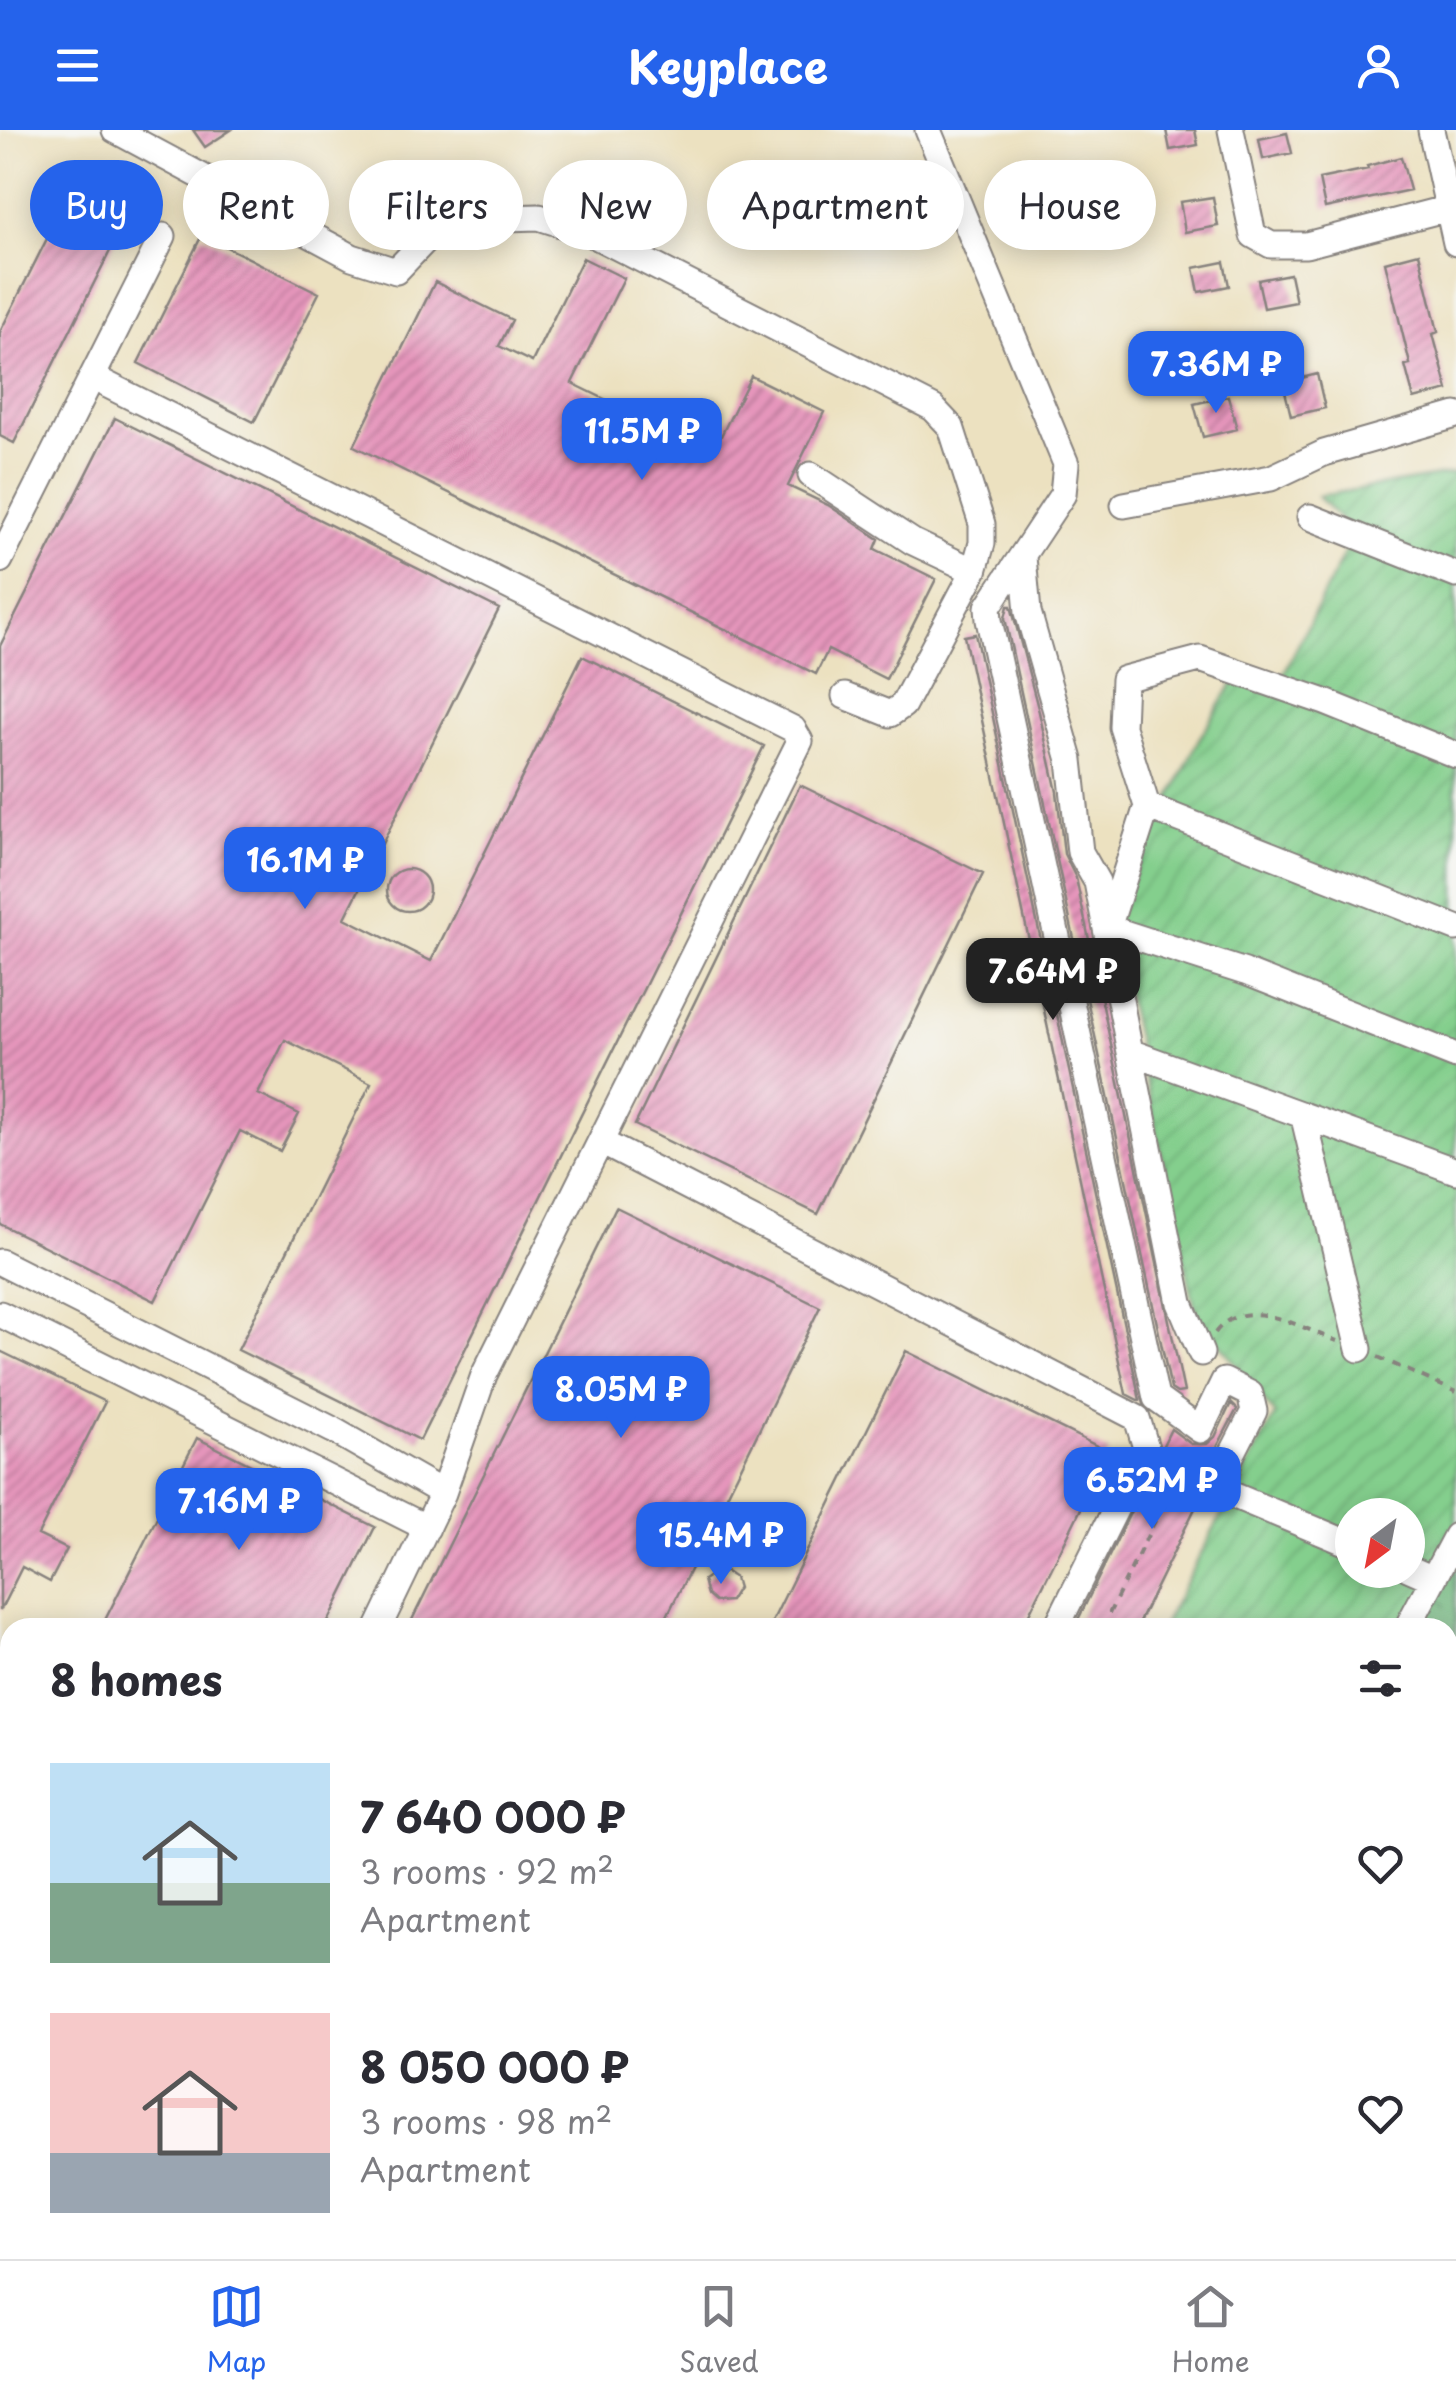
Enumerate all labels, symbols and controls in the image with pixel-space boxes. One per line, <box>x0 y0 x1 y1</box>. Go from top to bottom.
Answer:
text: Keyplace <box>628 31 828 99</box>
icon: menu <box>50 38 105 93</box>
icon: person <box>1351 38 1406 93</box>
chip: Buy <box>30 160 163 250</box>
chip: Rent <box>183 160 329 250</box>
chip: Filters <box>349 160 523 250</box>
chip: New <box>543 160 687 250</box>
chip: Apartment <box>707 160 964 250</box>
chip: House <box>984 160 1156 250</box>
pin: 7.36M ₽ <box>1124 331 1308 416</box>
text: 7.36M ₽ <box>1150 339 1282 387</box>
pin: 11.5M ₽ <box>550 398 734 483</box>
text: 11.5M ₽ <box>584 406 700 454</box>
pin: 16.1M ₽ <box>213 827 397 912</box>
text: 16.1M ₽ <box>246 835 364 883</box>
pin: 7.64M ₽ <box>961 938 1145 1023</box>
text: 7.64M ₽ <box>988 946 1118 994</box>
pin: 8.05M ₽ <box>529 1356 713 1441</box>
text: 8.05M ₽ <box>555 1364 687 1412</box>
pin: 6.52M ₽ <box>1060 1447 1244 1532</box>
text: 6.52M ₽ <box>1086 1455 1218 1503</box>
pin: 7.16M ₽ <box>147 1468 331 1553</box>
text: 7.16M ₽ <box>178 1476 300 1524</box>
north arrow <box>1335 1498 1425 1588</box>
map controls <box>1335 1498 1425 1588</box>
pin: 15.4M ₽ <box>629 1502 813 1587</box>
text: 15.4M ₽ <box>658 1510 784 1558</box>
text: 8 homes <box>50 1647 223 1710</box>
icon: filters <box>1353 1651 1408 1706</box>
text: 7 640 000 ₽ <box>360 1784 626 1847</box>
icon: home <box>130 1803 250 1923</box>
icon: heart <box>1353 1836 1408 1891</box>
text: 3 rooms · 92 m² <box>360 1847 614 1895</box>
text: Apartment <box>360 1895 531 1943</box>
text: 8 050 000 ₽ <box>360 2034 629 2097</box>
icon: home <box>130 2053 250 2173</box>
icon: heart <box>1353 2086 1408 2141</box>
text: 3 rooms · 98 m² <box>360 2097 612 2145</box>
text: Apartment <box>360 2145 531 2193</box>
tab: Map <box>206 2279 266 2382</box>
tab: Saved <box>679 2279 759 2382</box>
tab: Home <box>1172 2279 1250 2382</box>

